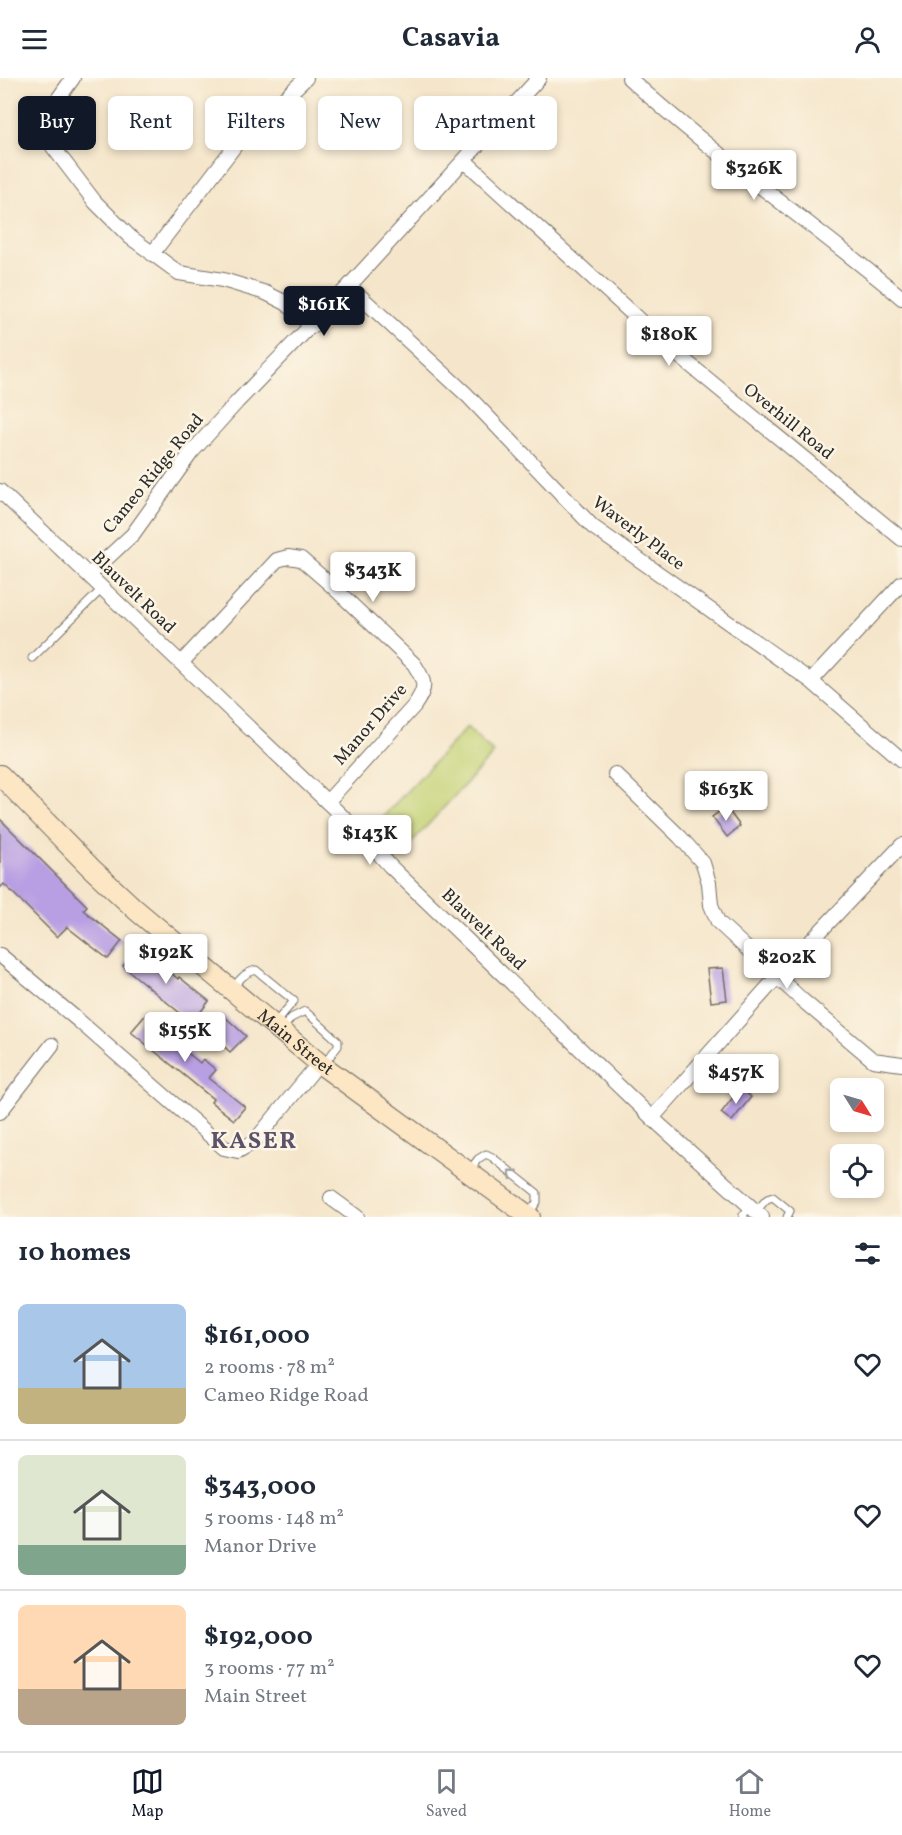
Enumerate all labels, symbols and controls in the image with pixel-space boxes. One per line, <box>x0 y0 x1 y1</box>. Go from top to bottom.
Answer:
text: Casavia <box>402 20 500 58</box>
icon: menu <box>18 23 51 56</box>
icon: person <box>851 23 884 56</box>
chip: Buy <box>18 96 96 150</box>
chip: Rent <box>108 96 193 150</box>
chip: Filters <box>205 96 306 150</box>
chip: New <box>318 96 402 150</box>
chip: Apartment <box>414 96 557 150</box>
pin: $326K <box>712 150 796 201</box>
text: $326K <box>725 155 783 183</box>
pin: $161K <box>282 286 366 337</box>
text: $161K <box>298 291 350 319</box>
pin: $180K <box>627 316 711 367</box>
text: $180K <box>641 321 697 349</box>
street label: Overhill Road <box>737 378 839 466</box>
street label: Cameo Ridge Road <box>98 409 210 539</box>
street label: Waverly Place <box>586 491 690 577</box>
street label: Blauvelt Road <box>85 546 181 640</box>
pin: $343K <box>331 552 415 603</box>
text: $343K <box>344 557 402 585</box>
street label: Manor Drive <box>328 679 414 771</box>
pin: $163K <box>684 771 768 822</box>
text: $163K <box>699 776 753 804</box>
pin: $143K <box>328 815 412 866</box>
text: $143K <box>342 820 398 848</box>
street label: Blauvelt Road <box>435 883 531 977</box>
pin: $192K <box>124 934 208 985</box>
text: $192K <box>138 939 194 967</box>
pin: $202K <box>745 939 829 990</box>
text: $202K <box>758 944 816 972</box>
street label: Main Street <box>251 1004 339 1082</box>
pin: $155K <box>143 1012 227 1063</box>
text: $155K <box>159 1017 211 1045</box>
pin: $457K <box>694 1054 778 1105</box>
text: $457K <box>708 1059 764 1087</box>
north arrow <box>830 1078 884 1132</box>
map controls <box>830 1078 884 1198</box>
district label: KASER <box>210 1125 298 1159</box>
button: locate <box>830 1144 884 1198</box>
one-way arrow <box>508 1169 519 1180</box>
text: 10 homes <box>18 1235 131 1271</box>
icon: filters <box>851 1237 884 1270</box>
text: $161,000 <box>204 1318 310 1354</box>
icon: home <box>66 1328 138 1400</box>
icon: heart <box>851 1348 884 1381</box>
text: 2 rooms · 78 m² <box>204 1354 335 1382</box>
text: Cameo Ridge Road <box>204 1382 369 1410</box>
text: $343,000 <box>204 1469 316 1505</box>
icon: home <box>66 1479 138 1551</box>
icon: heart <box>851 1499 884 1532</box>
text: 5 rooms · 148 m² <box>204 1505 344 1533</box>
text: Manor Drive <box>204 1533 316 1561</box>
text: $192,000 <box>204 1619 313 1655</box>
icon: home <box>66 1629 138 1701</box>
icon: heart <box>851 1649 884 1682</box>
text: 3 rooms · 77 m² <box>204 1655 335 1683</box>
text: Main Street <box>204 1683 307 1711</box>
tab: Map <box>131 1765 164 1823</box>
tab: Saved <box>426 1765 467 1823</box>
tab: Home <box>729 1765 771 1823</box>

